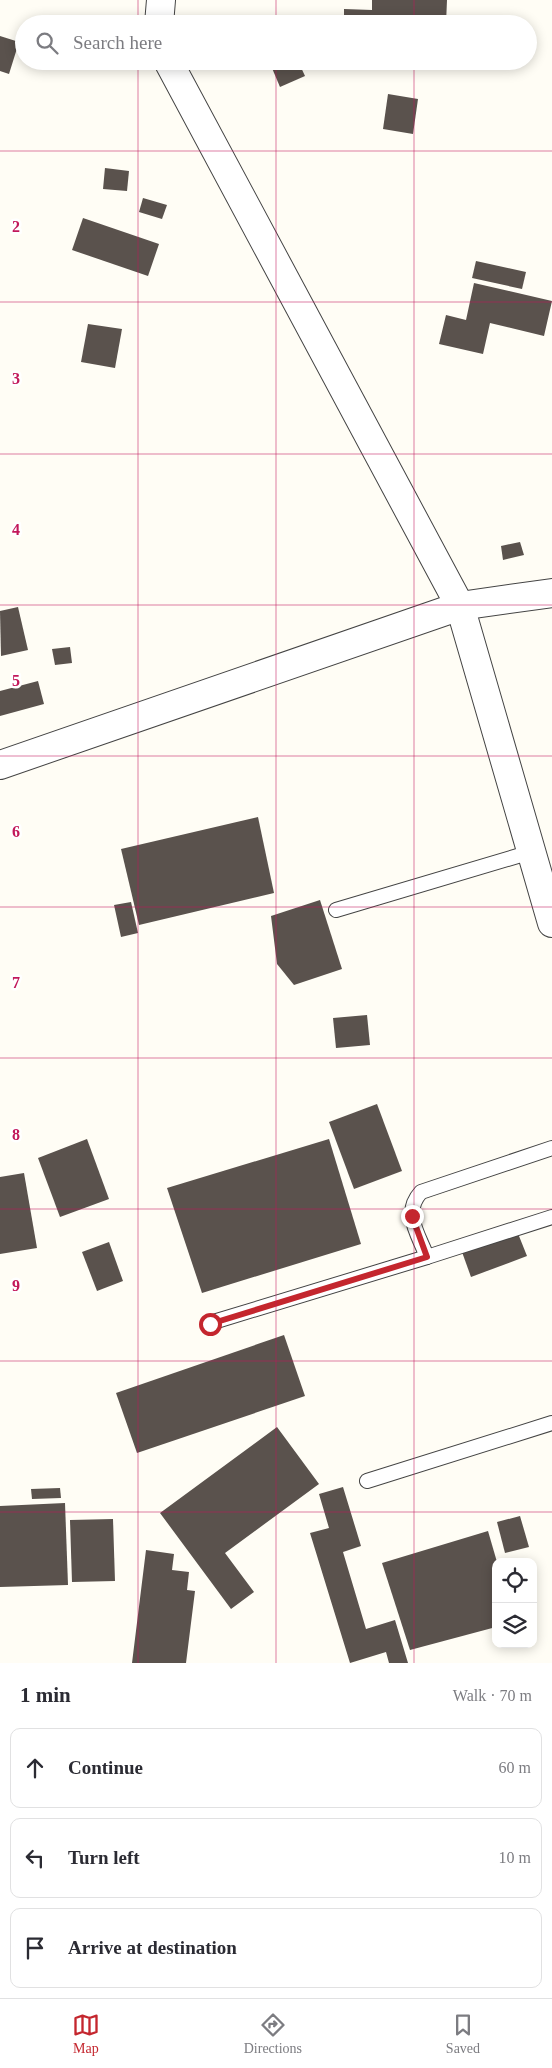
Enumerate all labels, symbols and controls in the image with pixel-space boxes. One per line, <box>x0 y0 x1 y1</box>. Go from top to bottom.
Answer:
search box <box>15 15 537 70</box>
icon: search <box>33 29 61 57</box>
text: Search here <box>73 32 162 53</box>
text: 2 <box>12 218 20 235</box>
text: 3 <box>12 370 20 387</box>
text: 4 <box>12 521 20 538</box>
text: 5 <box>12 672 20 689</box>
text: 6 <box>12 823 20 840</box>
text: 7 <box>12 974 20 991</box>
text: 8 <box>12 1126 20 1143</box>
route end <box>401 1205 424 1228</box>
text: 9 <box>12 1277 20 1294</box>
route start <box>199 1313 222 1336</box>
map controls <box>492 1558 537 1648</box>
button: locate <box>492 1558 537 1603</box>
button: layers <box>492 1603 537 1648</box>
text: 1 min <box>20 1683 71 1707</box>
text: Walk · 70 m <box>453 1687 532 1704</box>
icon: ahead <box>21 1754 49 1782</box>
text: Continue <box>68 1757 143 1778</box>
text: 60 m <box>499 1759 531 1776</box>
icon: left <box>21 1844 49 1872</box>
text: Turn left <box>68 1847 140 1868</box>
text: 10 m <box>499 1849 531 1866</box>
icon: arrive <box>21 1934 49 1962</box>
text: Arrive at destination <box>68 1937 237 1958</box>
tab: Map <box>72 2011 100 2057</box>
tab: Directions <box>244 2011 302 2057</box>
tab: Saved <box>446 2011 480 2057</box>

